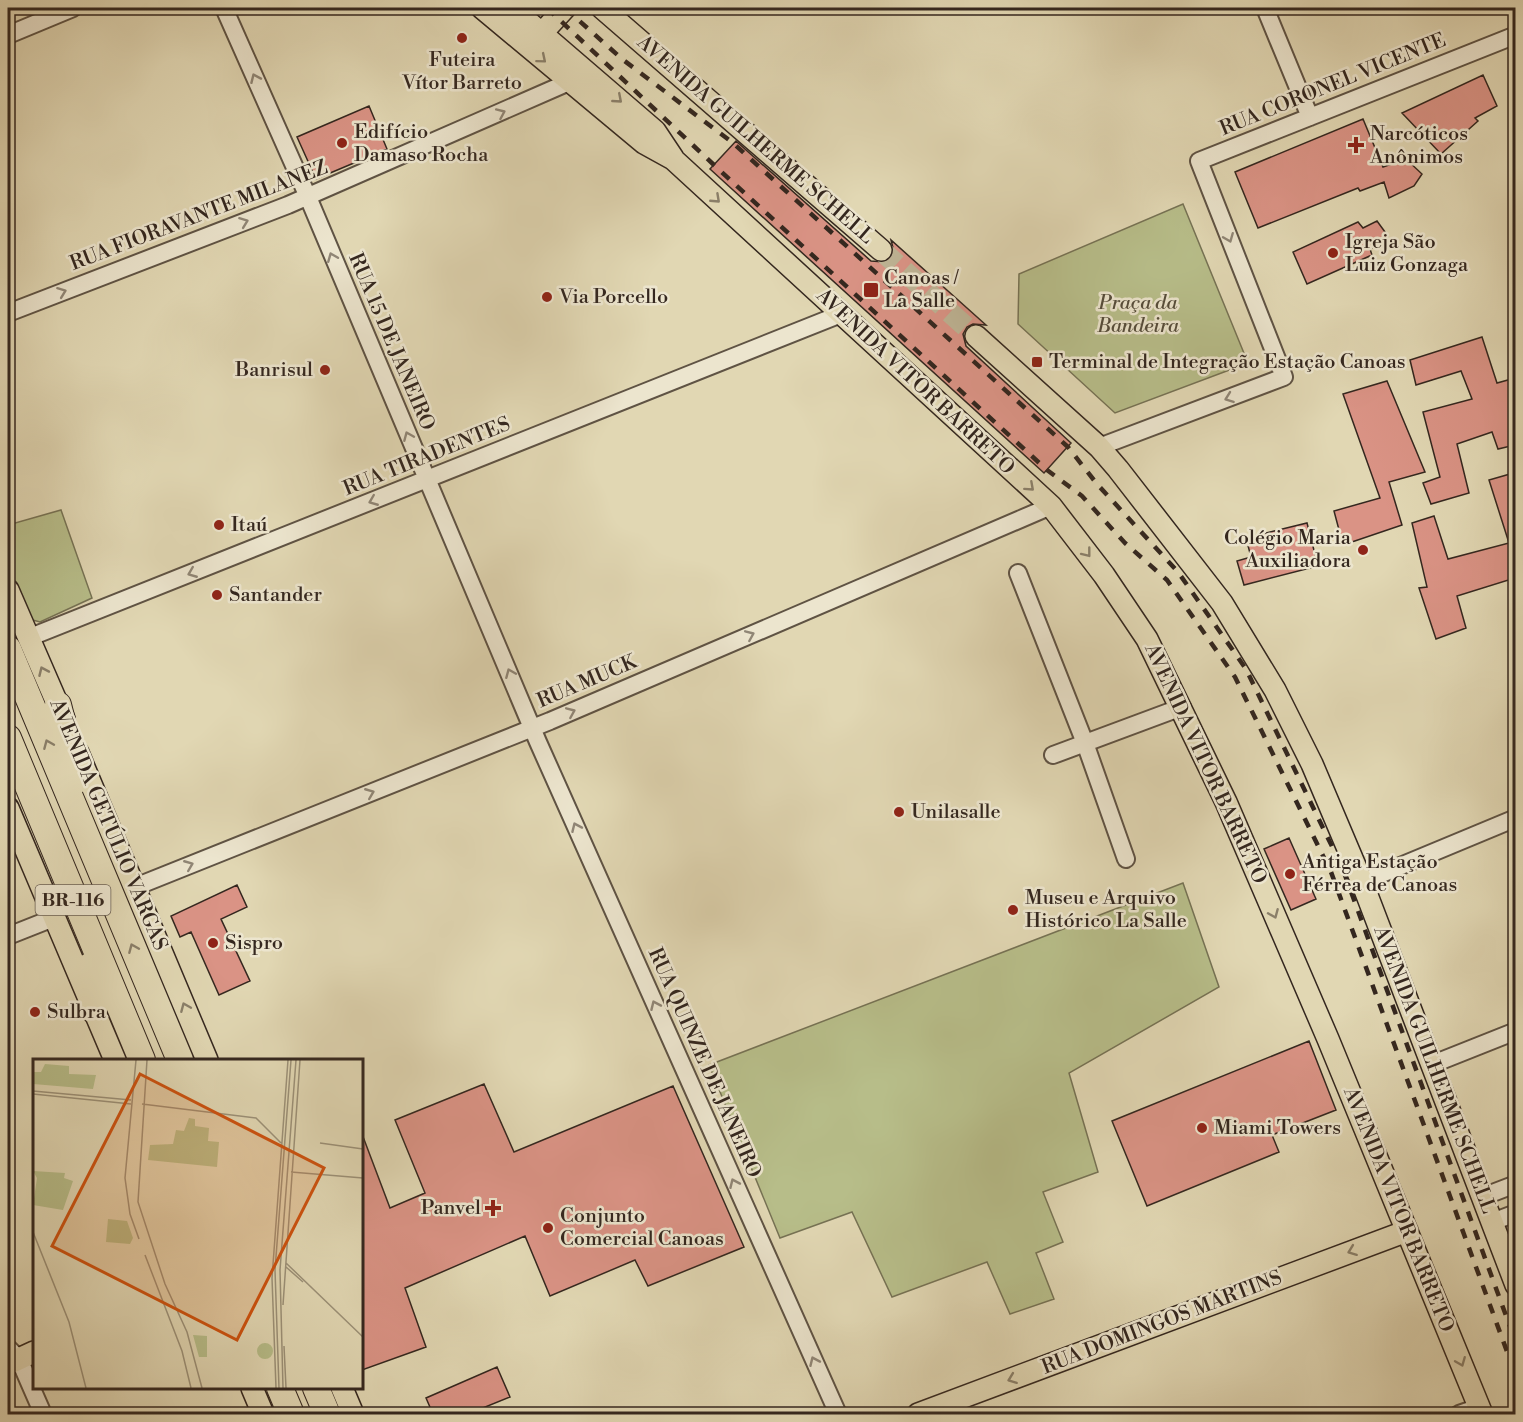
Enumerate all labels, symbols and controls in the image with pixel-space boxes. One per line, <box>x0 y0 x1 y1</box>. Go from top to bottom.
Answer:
street label: RUA CORONEL VICENTE <box>1216 28 1450 142</box>
street label: AVENIDA GUILHERME SCHELL <box>631 30 879 250</box>
marker: Futeira Vítor Barreto <box>455 31 469 45</box>
place label: Futeira Vítor Barreto <box>401 48 522 96</box>
one-way arrow <box>535 52 546 63</box>
one-way arrow <box>250 73 262 84</box>
one-way arrow <box>611 91 622 102</box>
one-way arrow <box>494 108 505 120</box>
place label: Edifício Damaso Rocha <box>354 120 489 168</box>
place label: Narcóticos Anônimos <box>1369 122 1468 170</box>
marker: Edifício Damaso Rocha <box>335 136 349 150</box>
marker: Narcóticos Anônimos <box>1347 136 1365 154</box>
street label: RUA FIORAVANTE MILANEZ <box>67 155 331 277</box>
one-way arrow <box>709 191 720 202</box>
one-way arrow <box>238 217 249 230</box>
place label: Igreja São Luiz Gonzaga <box>1345 230 1469 278</box>
one-way arrow <box>1222 231 1234 242</box>
marker: Igreja São Luiz Gonzaga <box>1326 246 1340 260</box>
street label: RUA 15 DE JANEIRO <box>342 250 440 434</box>
one-way arrow <box>327 252 340 262</box>
place label: Canoas / La Salle <box>884 266 959 314</box>
marker: Canoas / La Salle <box>862 281 880 299</box>
street label: AVENIDA VITOR BARRETO <box>810 283 1019 481</box>
place label: Via Porcello <box>558 285 668 310</box>
one-way arrow <box>56 287 67 299</box>
marker: Via Porcello <box>540 290 554 304</box>
park label: Praça da Bandeira <box>1096 291 1180 339</box>
place label: Terminal de Integração Estação Canoas <box>1049 350 1406 375</box>
marker: Terminal de Integração Estação Canoas <box>1030 355 1044 369</box>
place label: Banrisul <box>234 358 313 383</box>
marker: Banrisul <box>318 363 332 377</box>
one-way arrow <box>1225 390 1235 403</box>
street label: RUA TIRADENTES <box>340 412 514 502</box>
one-way arrow <box>403 432 415 443</box>
one-way arrow <box>1023 480 1034 491</box>
one-way arrow <box>368 494 379 506</box>
place label: Itaú <box>231 513 268 538</box>
marker: Itaú <box>212 518 226 532</box>
place label: Colégio Maria Auxiliadora <box>1224 526 1352 574</box>
marker: Colégio Maria Auxiliadora <box>1356 543 1370 557</box>
one-way arrow <box>1080 546 1091 557</box>
one-way arrow <box>187 566 198 578</box>
place label: Santander <box>229 583 322 608</box>
marker: Santander <box>210 588 224 602</box>
one-way arrow <box>743 630 754 642</box>
street label: AVENIDA VITOR BARRETO <box>1138 639 1272 888</box>
street label: RUA MUCK <box>533 649 642 714</box>
one-way arrow <box>38 667 50 678</box>
one-way arrow <box>505 669 517 680</box>
street label: AVENIDA GETÚLIO VARGAS <box>43 694 173 954</box>
one-way arrow <box>564 707 575 719</box>
one-way arrow <box>43 739 55 750</box>
one-way arrow <box>364 787 375 800</box>
place label: Unilasalle <box>911 800 1001 825</box>
marker: Unilasalle <box>892 805 906 819</box>
one-way arrow <box>571 822 583 833</box>
place label: Antiga Estação Férrea de Canoas <box>1301 850 1457 898</box>
one-way arrow <box>183 860 194 872</box>
marker: Antiga Estação Férrea de Canoas <box>1283 867 1297 881</box>
road number: BR-116 <box>36 885 110 915</box>
place label: Museu e Arquivo Histórico La Salle <box>1025 886 1187 934</box>
marker: Museu e Arquivo Histórico La Salle <box>1006 903 1020 917</box>
one-way arrow <box>1267 907 1279 918</box>
street label: AVENIDA GUILHERME SCHELL <box>1367 922 1500 1217</box>
place label: Sispro <box>225 931 283 956</box>
marker: Sispro <box>206 936 220 950</box>
one-way arrow <box>128 944 140 955</box>
street label: RUA QUINZE DE JANEIRO <box>642 944 766 1182</box>
place label: Sulbra <box>47 1000 107 1025</box>
one-way arrow <box>650 1000 662 1011</box>
one-way arrow <box>180 1002 192 1013</box>
marker: Sulbra <box>28 1005 42 1019</box>
inset map <box>33 1059 363 1389</box>
street label: AVENIDA VITOR BARRETO <box>1337 1083 1459 1336</box>
place label: Miami Towers <box>1214 1116 1341 1141</box>
marker: Miami Towers <box>1195 1121 1209 1135</box>
one-way arrow <box>730 1178 742 1189</box>
place label: Panvel <box>421 1196 481 1221</box>
marker: Panvel <box>486 1201 500 1215</box>
place label: Conjunto Comercial Canoas <box>560 1204 724 1252</box>
marker: Conjunto Comercial Canoas <box>541 1221 555 1235</box>
one-way arrow <box>1347 1244 1358 1257</box>
street label: RUA DOMINGOS MARTINS <box>1038 1266 1286 1380</box>
one-way arrow <box>809 1356 821 1367</box>
one-way arrow <box>1454 1356 1466 1367</box>
one-way arrow <box>1007 1372 1018 1384</box>

